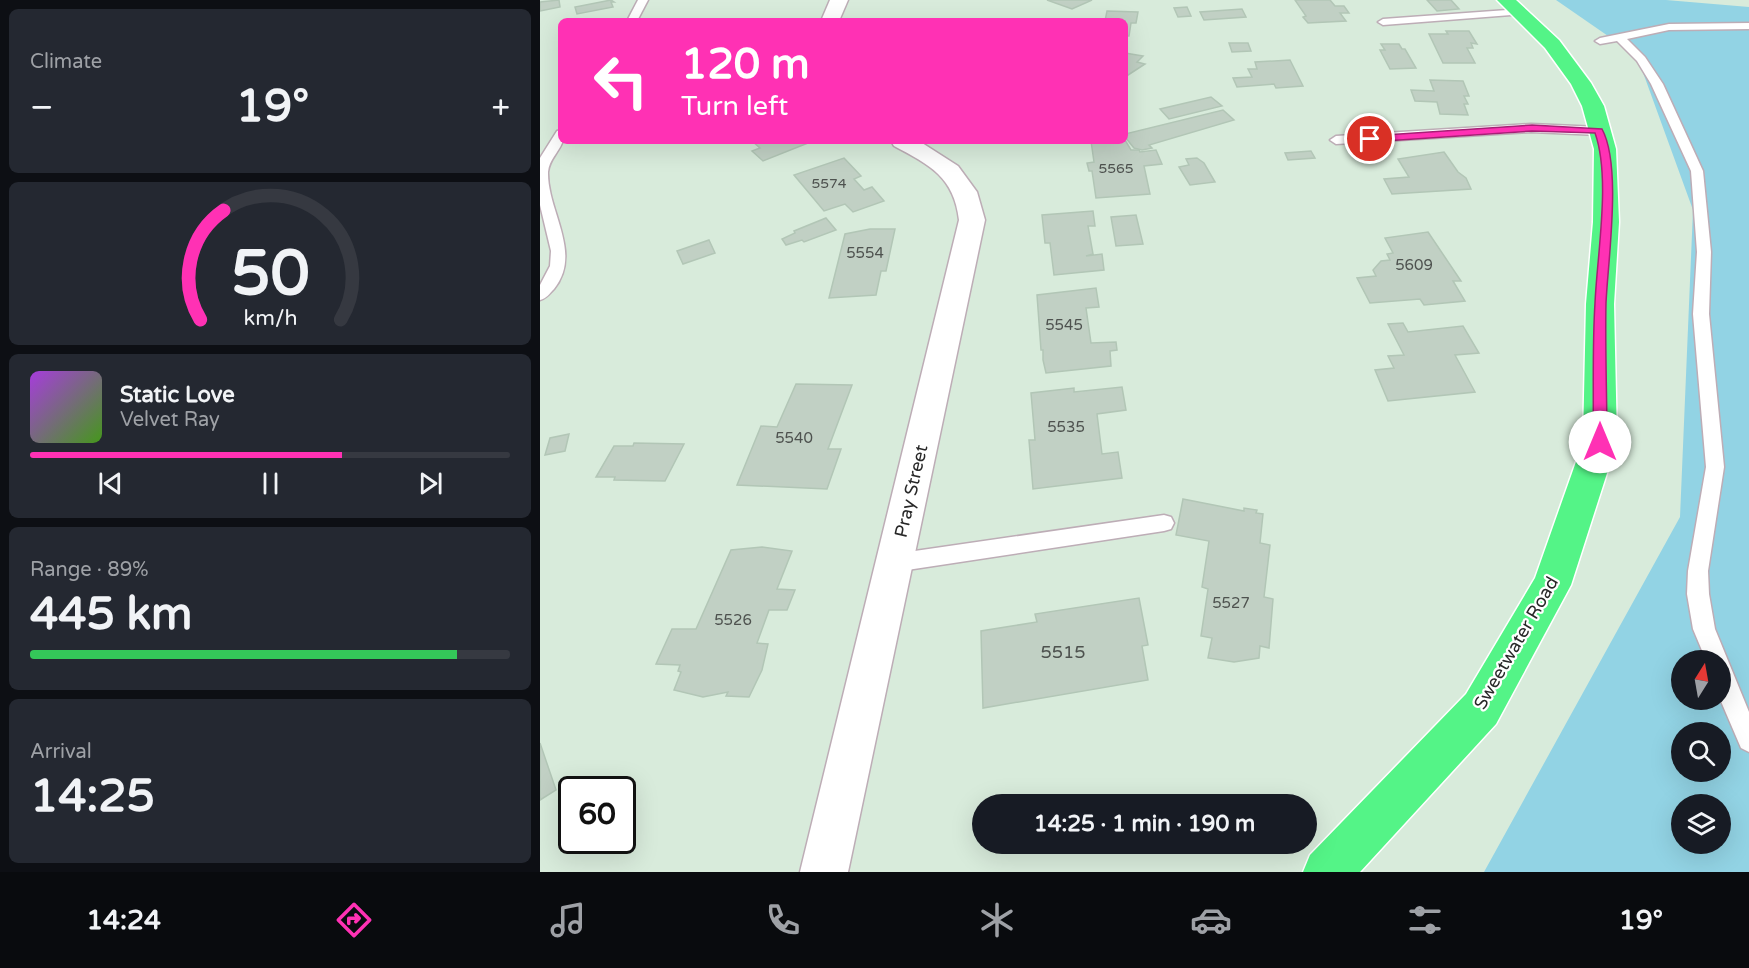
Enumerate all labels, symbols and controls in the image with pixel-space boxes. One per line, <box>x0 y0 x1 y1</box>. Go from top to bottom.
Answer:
text: 120 m <box>681 39 810 90</box>
icon: left <box>582 42 660 120</box>
text: Climate <box>30 50 102 74</box>
text: 19° <box>236 80 309 134</box>
text: − <box>30 88 54 127</box>
text: + <box>491 88 510 127</box>
text: Turn left <box>681 90 788 123</box>
pin <box>1344 113 1395 164</box>
icon: arrive <box>1353 122 1386 155</box>
house number: 5565 <box>1098 160 1134 177</box>
house number: 5574 <box>811 175 847 192</box>
text: 50 <box>231 238 309 313</box>
house number: 5554 <box>846 244 884 262</box>
house number: 5609 <box>1395 256 1433 274</box>
text: km/h <box>243 306 297 332</box>
house number: 5545 <box>1045 316 1083 334</box>
text: Static Love <box>120 382 235 408</box>
text: Velvet Ray <box>120 408 220 432</box>
position arrow <box>1568 410 1632 474</box>
house number: 5535 <box>1047 418 1085 436</box>
house number: 5540 <box>775 429 813 447</box>
street label: Pray Street <box>890 442 932 540</box>
icon: previous <box>94 467 127 500</box>
icon: pause <box>254 467 287 500</box>
icon: next <box>414 467 447 500</box>
text: Range · 89% <box>30 558 149 582</box>
street label: Sweetwater Road <box>1469 573 1563 713</box>
text: 445 km <box>30 588 192 642</box>
house number: 5527 <box>1212 594 1250 612</box>
house number: 5526 <box>714 611 752 629</box>
house number: 5515 <box>1040 641 1086 663</box>
north arrow <box>1671 650 1731 710</box>
map controls <box>1671 650 1731 854</box>
button: search <box>1671 722 1731 782</box>
text: Arrival <box>30 740 92 764</box>
text: 14:25 <box>30 770 155 824</box>
speed limit sign: 60 <box>558 776 636 854</box>
button: layers <box>1671 794 1731 854</box>
text: 14:25 · 1 min · 190 m <box>1034 811 1255 837</box>
icon: directions <box>333 899 375 941</box>
icon: music <box>547 899 589 941</box>
icon: phone <box>762 899 804 941</box>
icon: climate <box>976 899 1018 941</box>
icon: car <box>1190 899 1232 941</box>
icon: filters <box>1404 899 1446 941</box>
text: 14:24 <box>86 904 161 937</box>
text: 19° <box>1619 904 1663 937</box>

